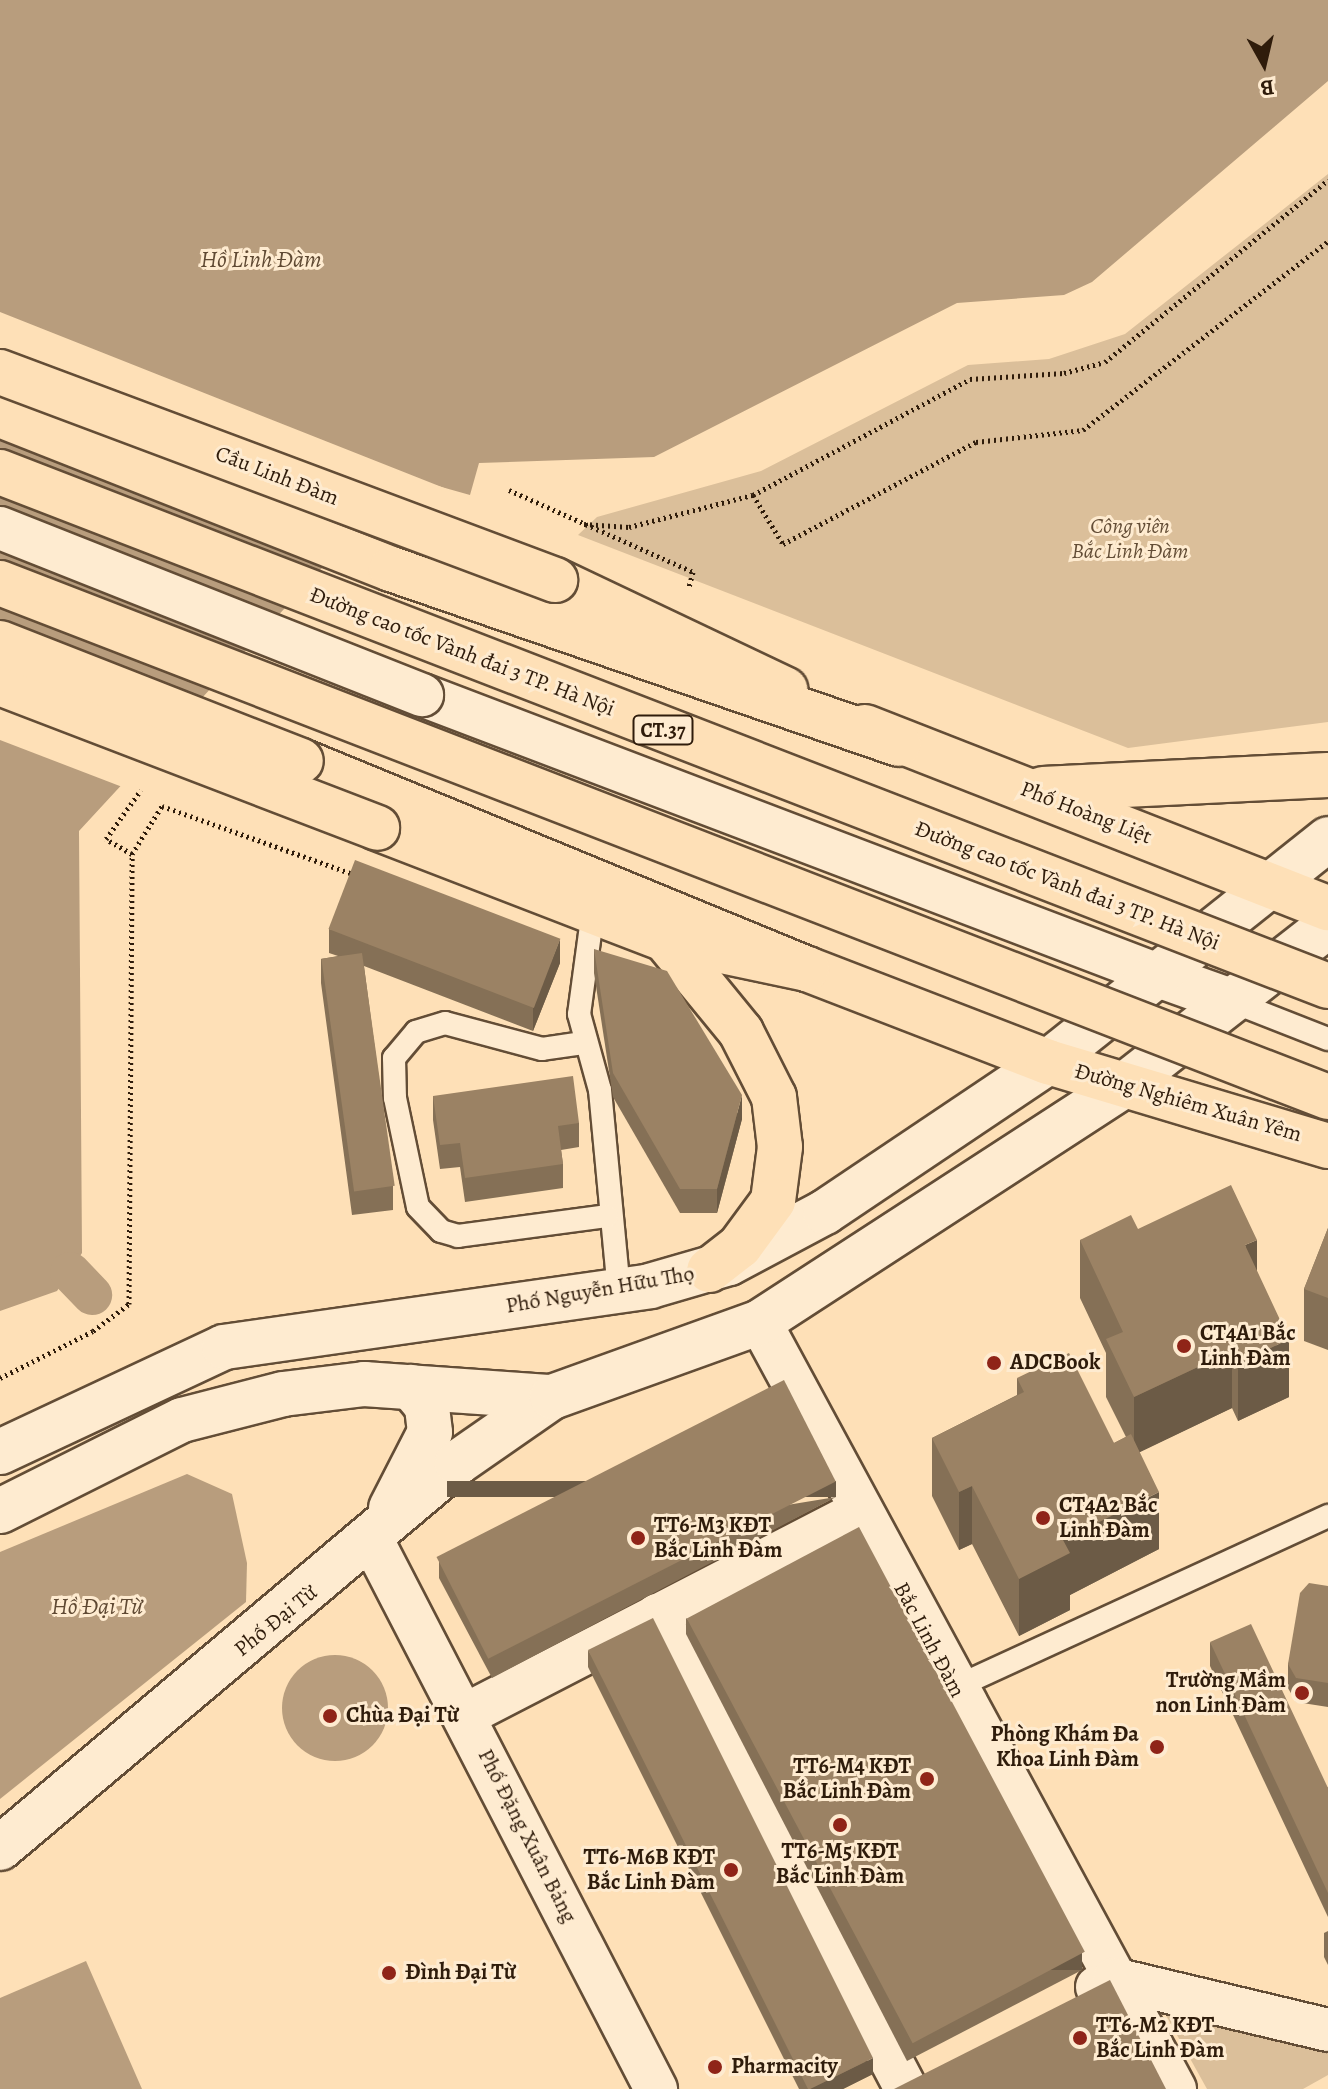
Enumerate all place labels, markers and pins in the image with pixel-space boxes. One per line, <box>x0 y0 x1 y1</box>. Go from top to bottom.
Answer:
place label: CT4A1 Bắc Linh Đàm <box>1200 1320 1296 1372</box>
marker: CT4A1 Bắc Linh Đàm <box>1175 1337 1193 1355</box>
place label: ADCBook <box>1010 1350 1100 1376</box>
marker: ADCBook <box>985 1354 1003 1372</box>
place label: CT4A2 Bắc Linh Đàm <box>1059 1492 1157 1544</box>
marker: CT4A2 Bắc Linh Đàm <box>1034 1509 1052 1527</box>
place label: TT6-M3 KĐT Bắc Linh Đàm <box>654 1512 782 1564</box>
marker: TT6-M3 KĐT Bắc Linh Đàm <box>629 1529 647 1547</box>
place label: Trường Mầm non Linh Đàm <box>1155 1667 1286 1718</box>
marker: Trường Mầm non Linh Đàm <box>1293 1684 1311 1702</box>
place label: Chùa Đại Từ <box>346 1703 459 1729</box>
marker: Chùa Đại Từ <box>321 1707 339 1725</box>
place label: Phòng Khám Đa Khoa Linh Đàm <box>991 1721 1139 1772</box>
marker: Phòng Khám Đa Khoa Linh Đàm <box>1146 1736 1168 1758</box>
place label: TT6-M4 KĐT Bắc Linh Đàm <box>783 1753 911 1804</box>
marker: TT6-M4 KĐT Bắc Linh Đàm <box>918 1770 936 1788</box>
marker: TT6-M5 KĐT Bắc Linh Đàm <box>831 1816 849 1834</box>
place label: TT6-M5 KĐT Bắc Linh Đàm <box>776 1838 904 1890</box>
place label: TT6-M6B KĐT Bắc Linh Đàm <box>583 1844 715 1896</box>
marker: TT6-M6B KĐT Bắc Linh Đàm <box>722 1861 740 1879</box>
place label: Đình Đại Từ <box>405 1960 516 1986</box>
marker: Đình Đại Từ <box>380 1964 398 1982</box>
place label: TT6-M2 KĐT Bắc Linh Đàm <box>1096 2012 1224 2064</box>
marker: TT6-M2 KĐT Bắc Linh Đàm <box>1071 2029 1089 2047</box>
place label: Pharmacity <box>731 2054 838 2080</box>
marker: Pharmacity <box>706 2058 724 2076</box>

